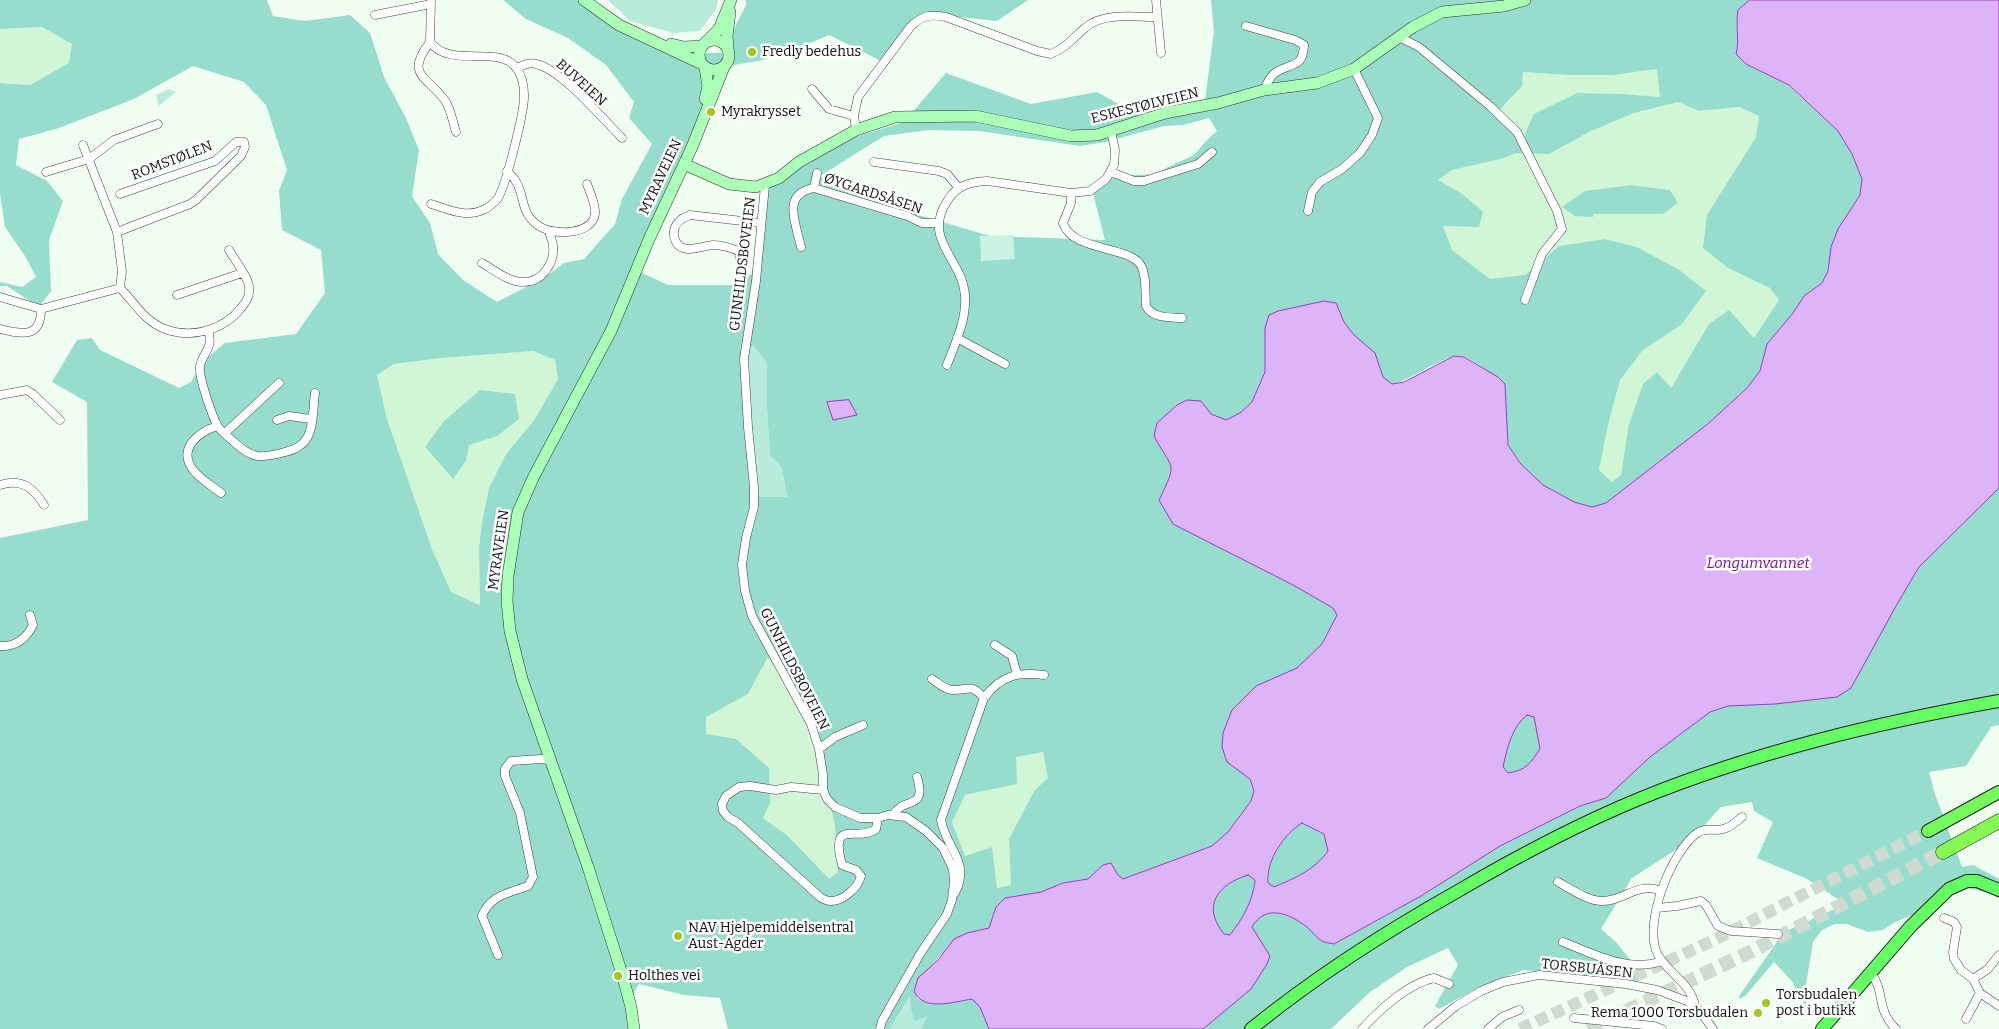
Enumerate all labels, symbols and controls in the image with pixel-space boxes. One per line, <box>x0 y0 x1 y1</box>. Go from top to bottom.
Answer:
place label: Fredly bedehus <box>762 44 861 60</box>
marker: Fredly bedehus <box>746 46 758 58</box>
street label: BUVEIEN <box>552 56 610 110</box>
street label: ESKESTØLVEIEN <box>1089 84 1201 128</box>
place label: Myrakrysset <box>721 104 801 120</box>
marker: Myrakrysset <box>705 106 717 118</box>
street label: MYRAVEIEN <box>636 137 686 217</box>
street label: ROMSTØLEN <box>129 138 215 184</box>
street label: ØYGARDSÅSEN <box>822 170 924 218</box>
street label: GUNHILDSBOVEIEN <box>726 196 760 332</box>
street label: MYRAVEIEN <box>485 509 513 591</box>
water label: Longumvannet <box>1706 555 1810 573</box>
street label: GUNHILDSBOVEIEN <box>756 605 832 733</box>
place label: NAV Hjelpemiddelsentral Aust-Agder <box>688 920 854 952</box>
marker: NAV Hjelpemiddelsentral Aust-Agder <box>672 930 684 942</box>
street label: TORSBUÅSEN <box>1540 956 1634 982</box>
place label: Holthes vei <box>628 968 701 984</box>
marker: Holthes vei <box>612 970 624 982</box>
place label: Torsbudalen post i butikk <box>1776 987 1857 1020</box>
marker: Torsbudalen post i butikk <box>1760 997 1772 1009</box>
place label: Rema 1000 Torsbudalen <box>1591 1005 1748 1021</box>
marker: Rema 1000 Torsbudalen <box>1752 1007 1764 1019</box>

